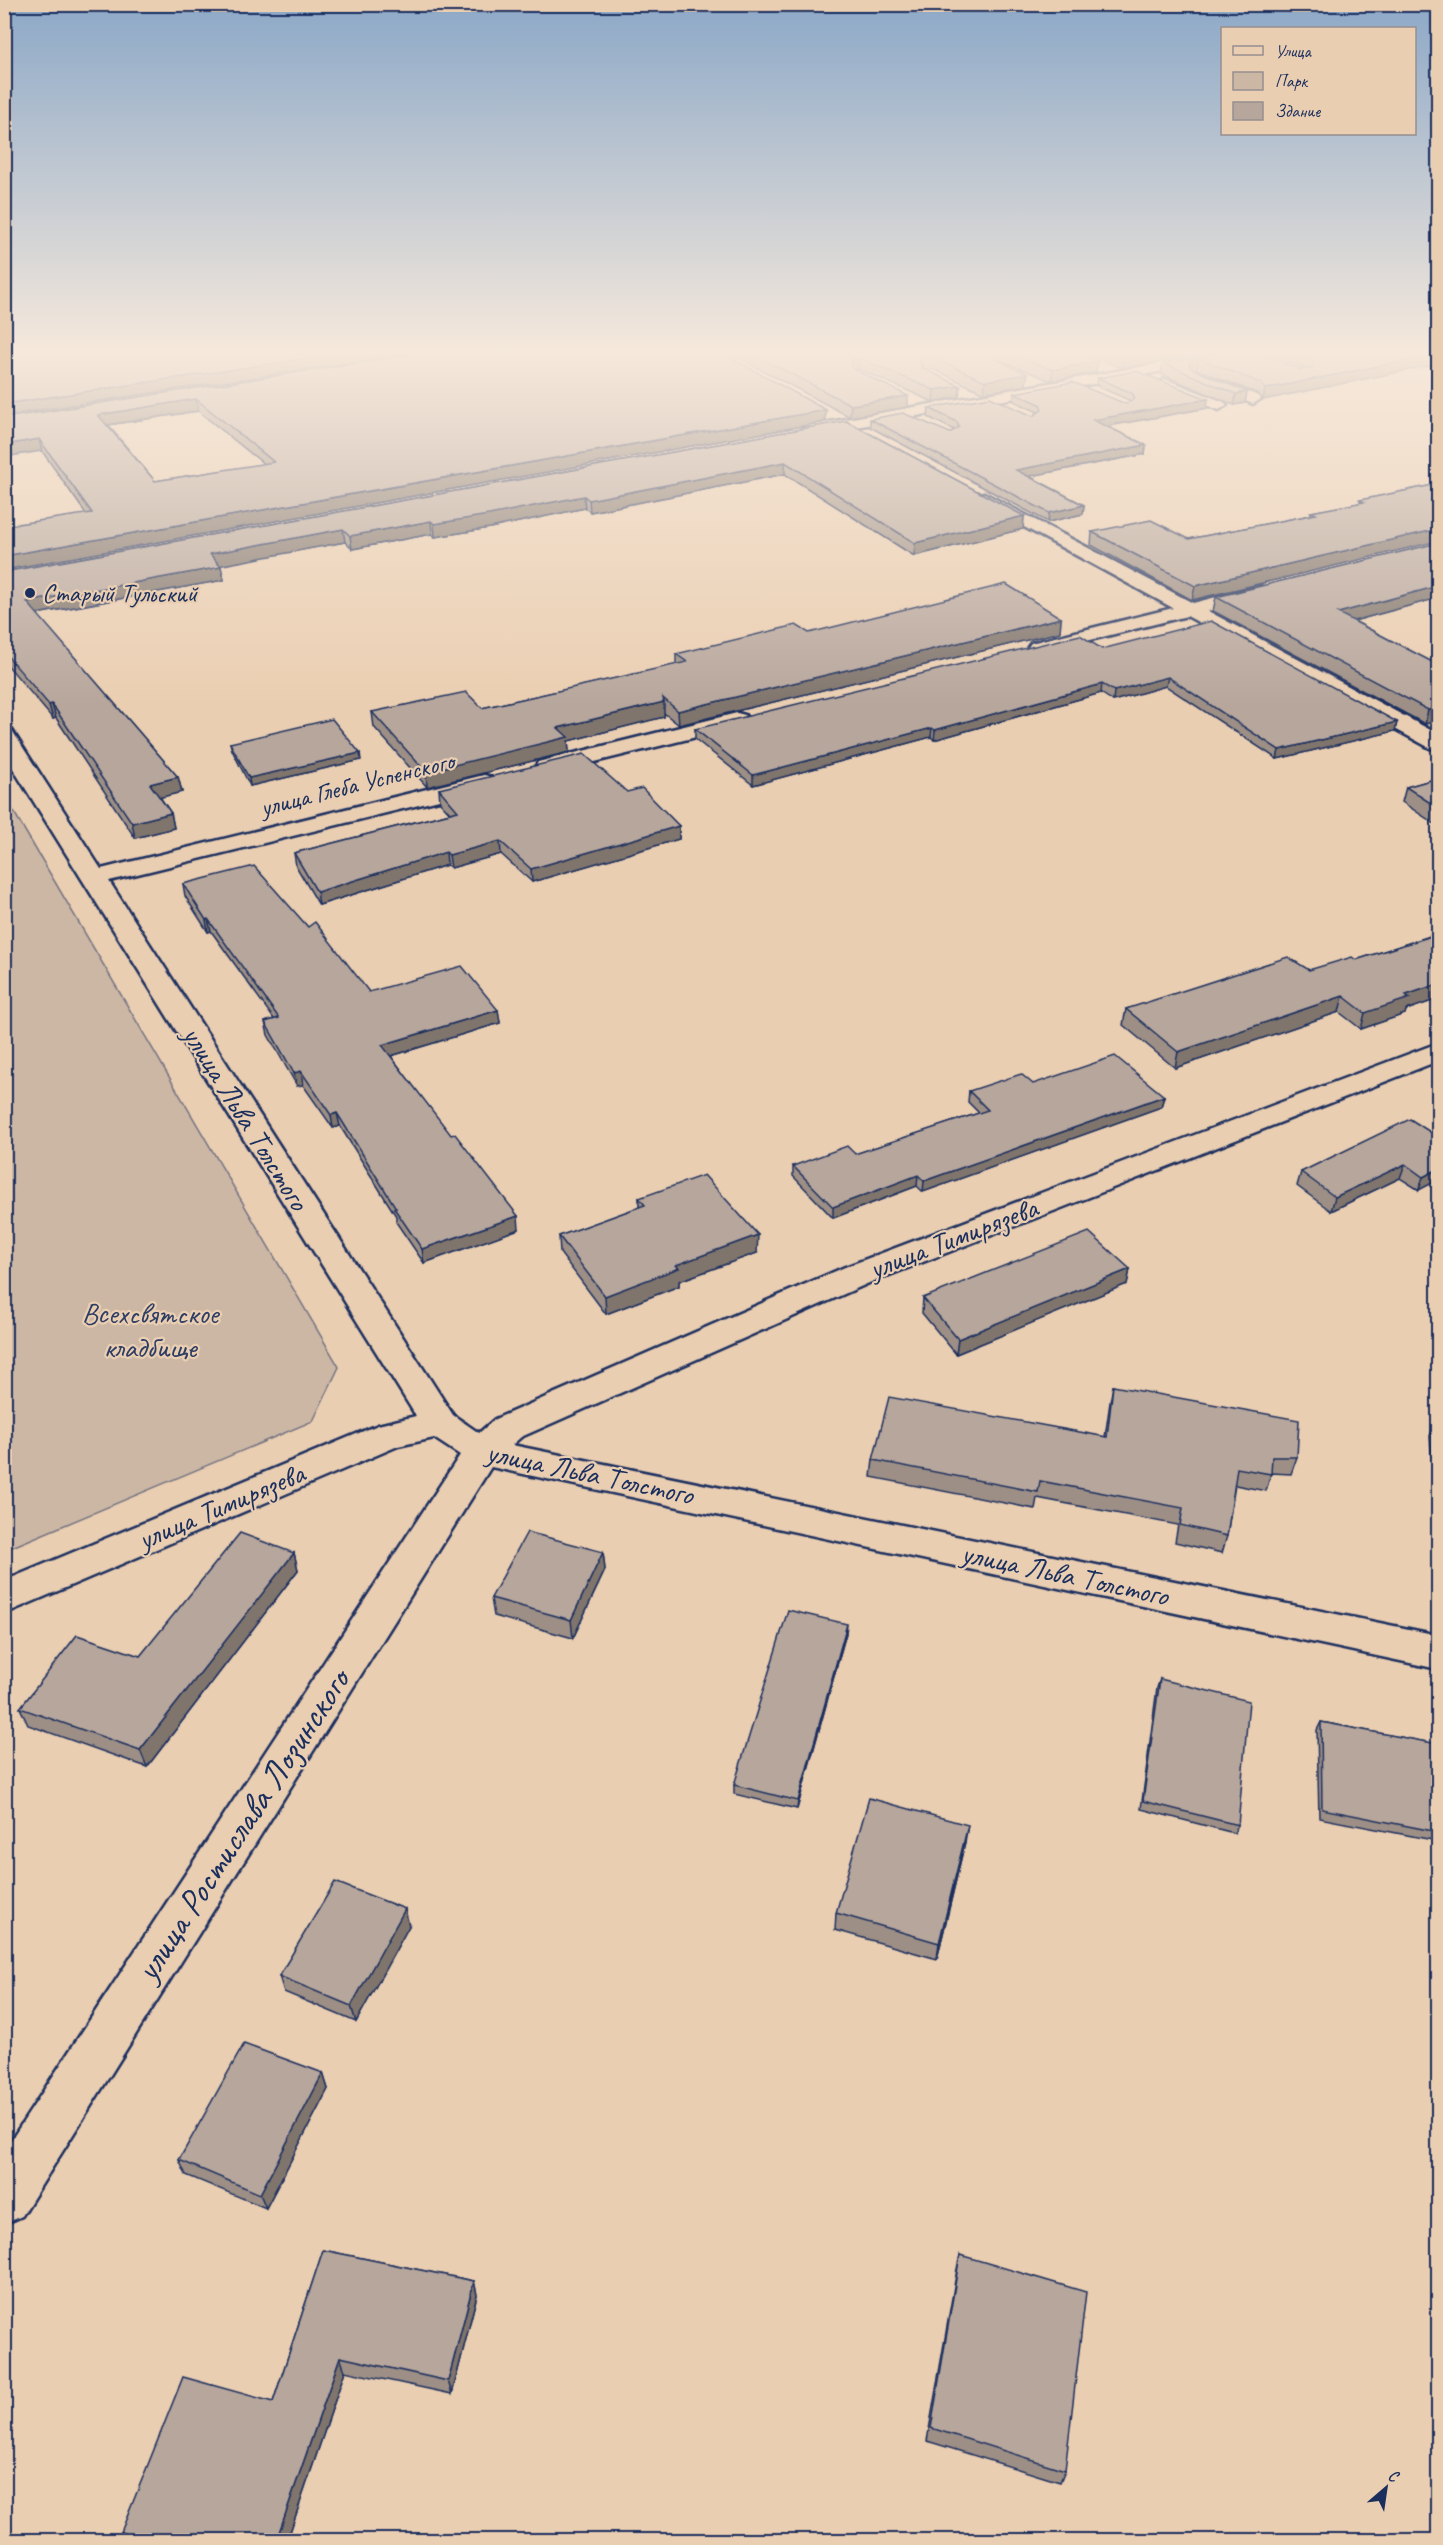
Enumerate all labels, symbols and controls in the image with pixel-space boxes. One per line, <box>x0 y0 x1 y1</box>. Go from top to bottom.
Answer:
legend <box>1221 27 1416 135</box>
text: Улица <box>1275 40 1312 62</box>
text: Парк <box>1275 70 1309 92</box>
text: Здание <box>1275 100 1321 122</box>
place label: Старый Тульский <box>42 577 200 610</box>
marker: Старый Тульский <box>23 586 37 600</box>
street label: улица Глеба Успенского <box>255 743 460 825</box>
street label: улица Льва Толстого <box>173 1017 319 1218</box>
street label: улица Тимирязева <box>861 1188 1045 1288</box>
park label: Всехсвятское кладбище <box>82 1294 221 1366</box>
street label: улица Льва Толстого <box>481 1432 698 1514</box>
street label: улица Тимирязева <box>130 1453 312 1559</box>
street label: улица Льва Толстого <box>956 1533 1173 1615</box>
street label: улица Ростислава Лозинского <box>123 1658 362 1991</box>
north arrow <box>1356 2458 1416 2518</box>
text: С <box>1385 2465 1403 2487</box>

